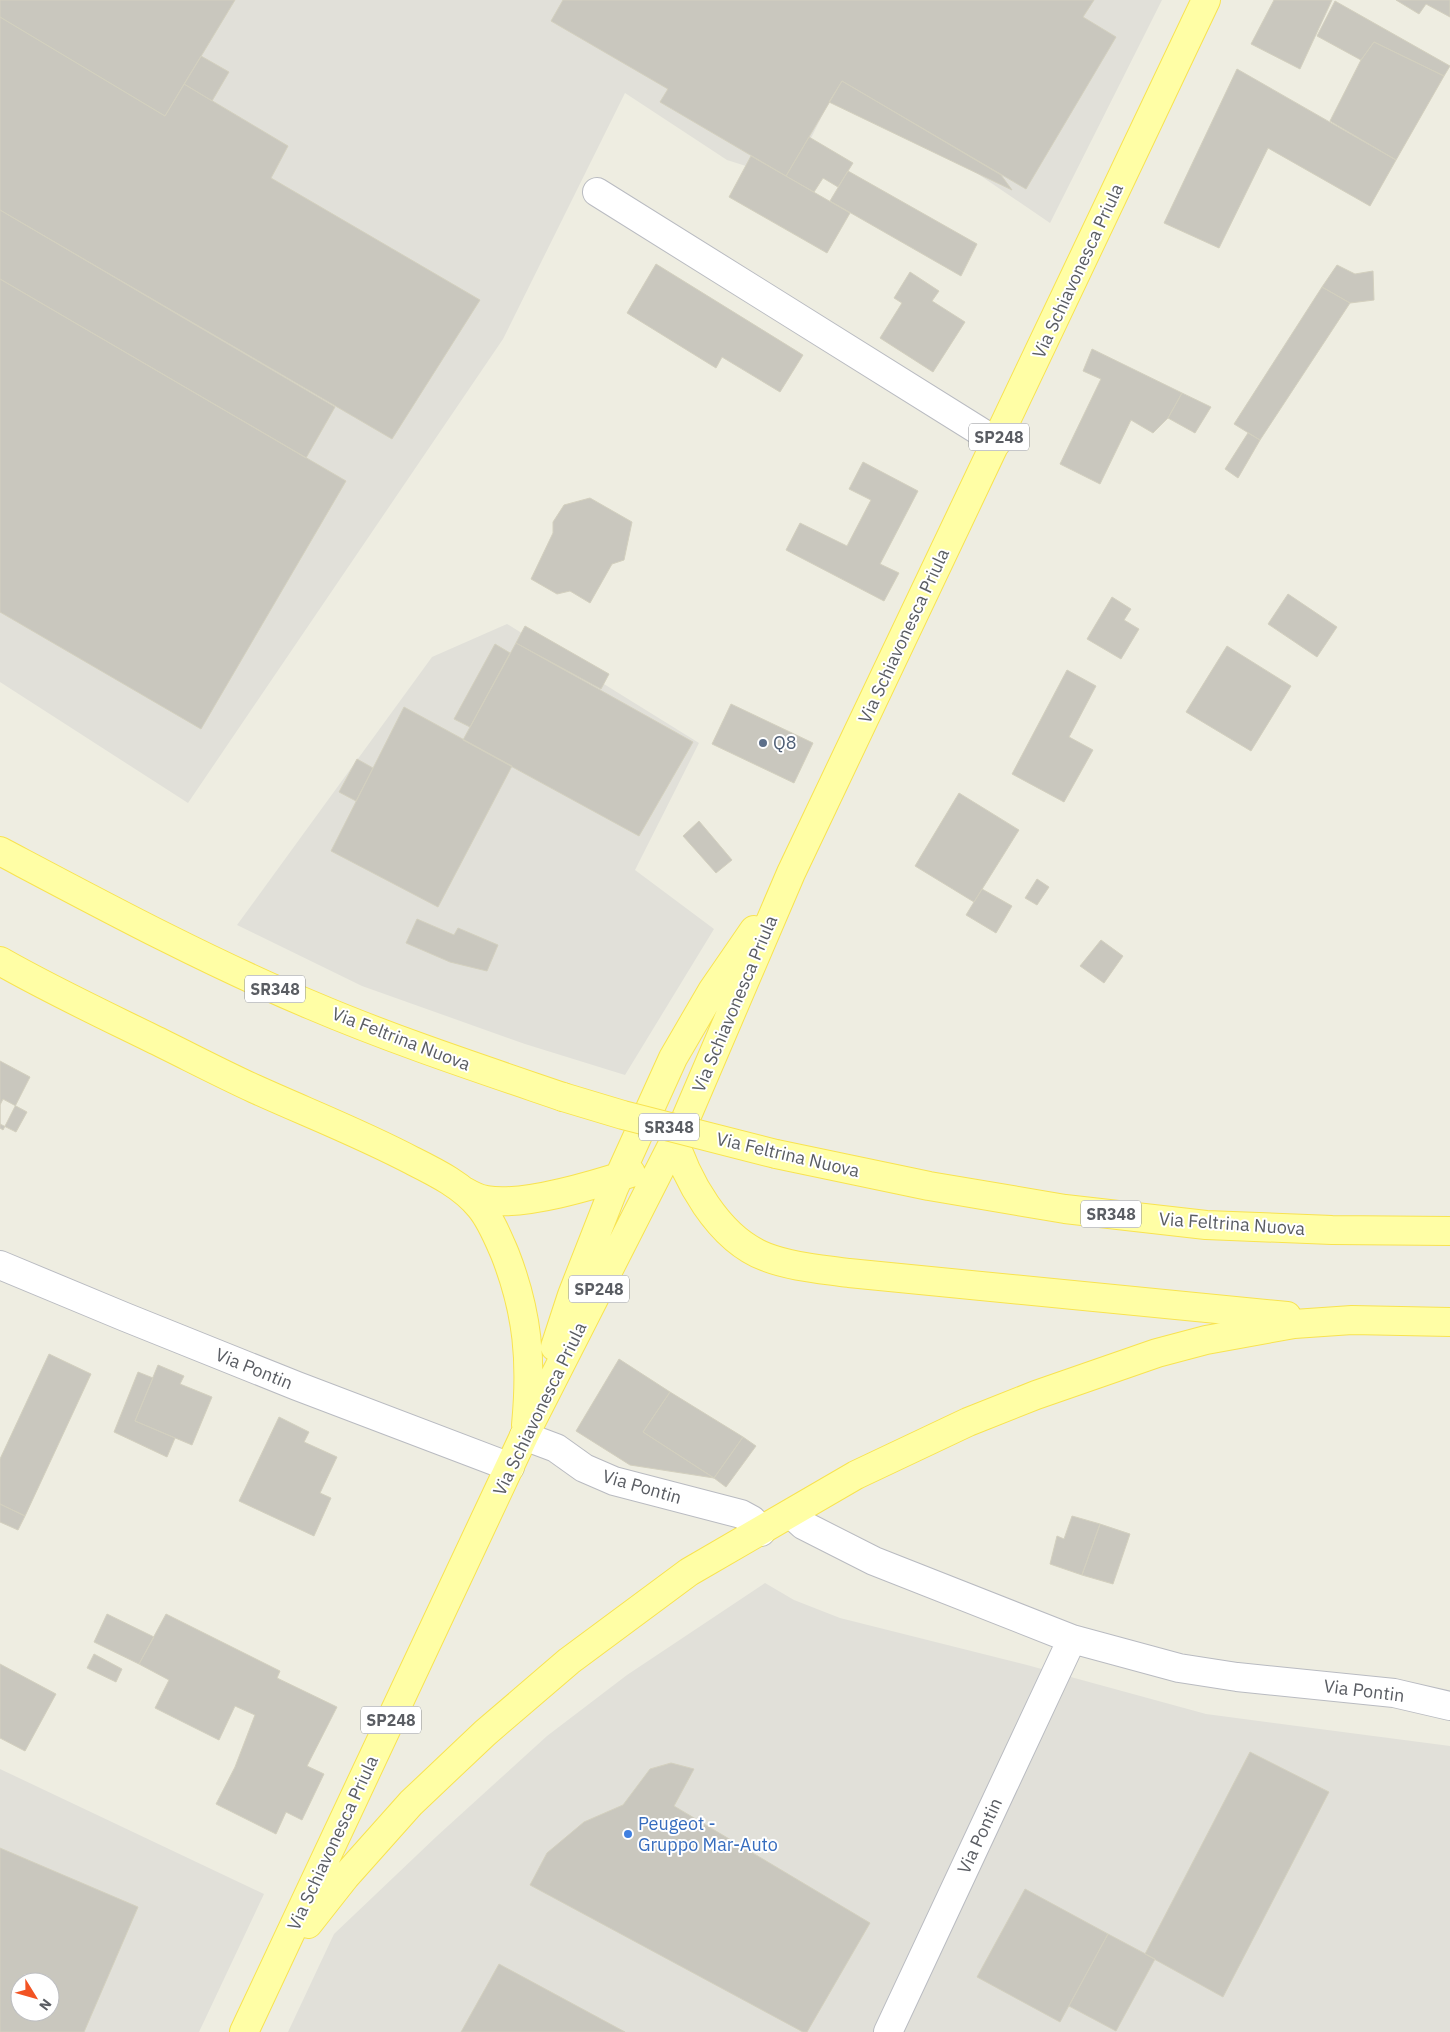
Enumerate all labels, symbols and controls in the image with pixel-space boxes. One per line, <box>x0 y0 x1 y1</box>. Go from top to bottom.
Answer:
street label: Via Schiavonesca Priula <box>1027 179 1128 362</box>
road number: SP248 <box>969 424 1029 451</box>
street label: Via Schiavonesca Priula <box>853 544 954 727</box>
place label: Q8 <box>773 731 797 754</box>
marker: Q8 <box>757 737 769 749</box>
street label: Via Schiavonesca Priula <box>687 911 782 1096</box>
road number: SR348 <box>245 976 305 1002</box>
street label: Via Feltrina Nuova <box>329 1002 474 1076</box>
road number: SR348 <box>639 1114 699 1140</box>
street label: Via Feltrina Nuova <box>714 1127 862 1182</box>
road number: SR348 <box>1081 1200 1141 1228</box>
street label: Via Feltrina Nuova <box>1158 1207 1306 1240</box>
road number: SP248 <box>569 1276 629 1302</box>
street label: Via Schiavonesca Priula <box>488 1318 592 1499</box>
street label: Via Pontin <box>212 1343 296 1394</box>
street label: Via Pontin <box>600 1464 684 1509</box>
street label: Via Pontin <box>1322 1674 1406 1707</box>
road number: SP248 <box>361 1706 421 1734</box>
street label: Via Schiavonesca Priula <box>282 1751 383 1934</box>
street label: Via Pontin <box>952 1794 1007 1877</box>
place label: Peugeot - Gruppo Mar-Auto <box>638 1812 778 1856</box>
marker: Peugeot - Gruppo Mar-Auto <box>622 1828 634 1840</box>
north arrow <box>10 1972 60 2022</box>
text: N <box>35 1995 56 2014</box>

